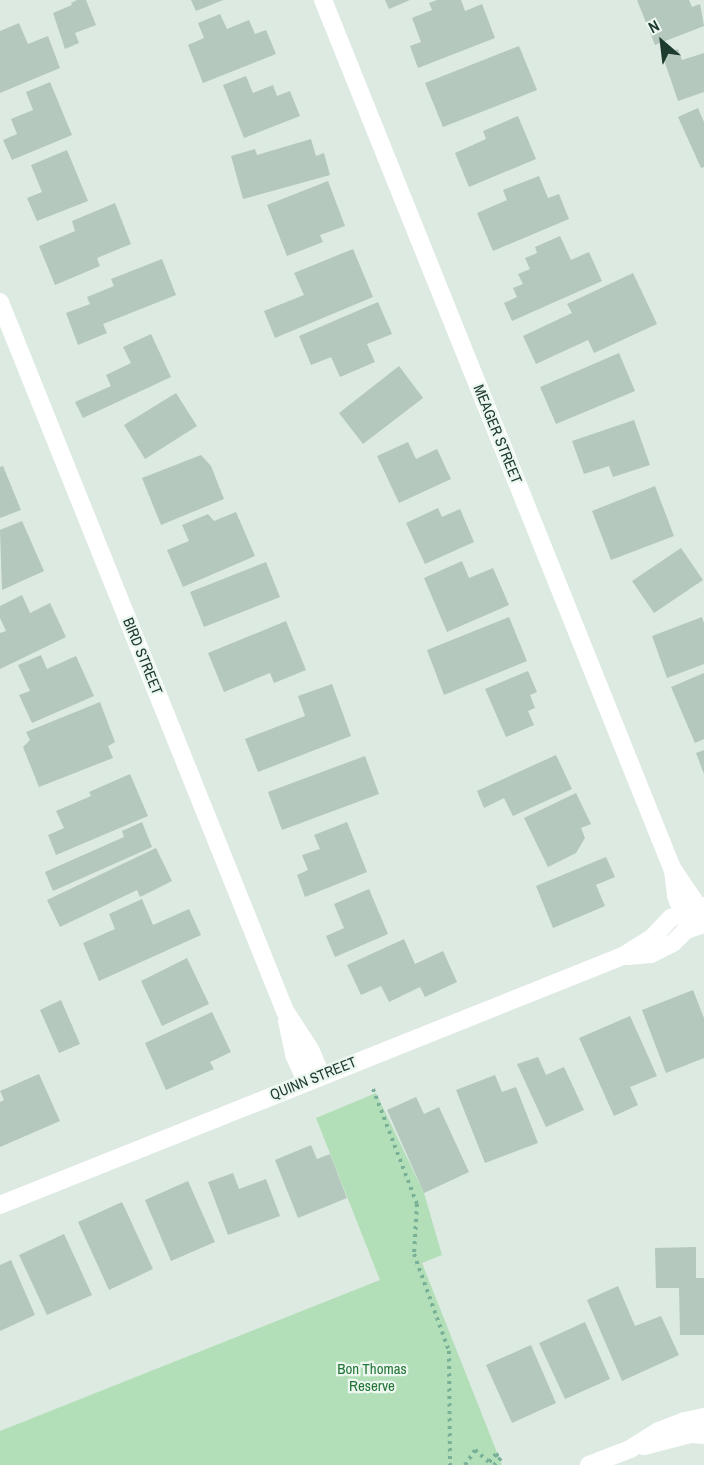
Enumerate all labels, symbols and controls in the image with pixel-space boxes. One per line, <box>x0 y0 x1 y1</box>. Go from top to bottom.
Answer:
north arrow <box>632 12 692 72</box>
text: N <box>644 14 663 38</box>
street label: MEAGER STREET <box>470 382 526 486</box>
street label: BIRD STREET <box>119 615 167 697</box>
street label: QUINN STREET <box>267 1053 359 1103</box>
park label: Bon Thomas Reserve <box>337 1359 407 1394</box>

